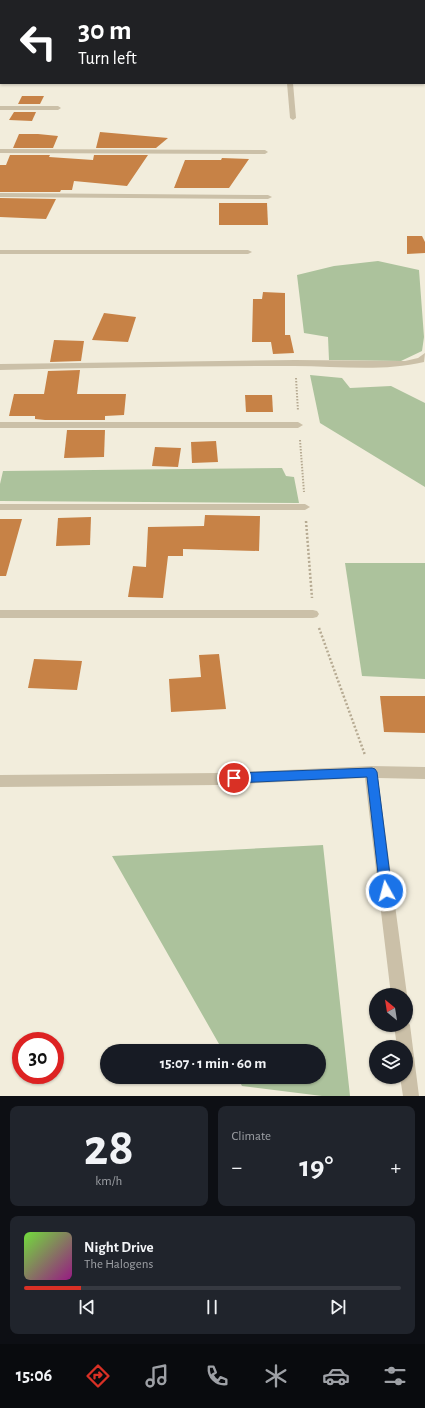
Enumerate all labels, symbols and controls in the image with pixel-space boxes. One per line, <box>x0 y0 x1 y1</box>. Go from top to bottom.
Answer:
icon: left <box>12 16 64 68</box>
text: 30 m <box>78 17 131 45</box>
text: Turn left <box>78 50 137 68</box>
pin <box>217 761 251 795</box>
icon: arrive <box>223 767 245 789</box>
position arrow <box>365 870 407 912</box>
north arrow <box>369 988 413 1032</box>
map controls <box>369 988 413 1084</box>
speed limit sign: 30 <box>12 1032 64 1084</box>
button: layers <box>369 1040 413 1084</box>
text: 15:07 · 1 min · 60 m <box>160 1056 266 1071</box>
text: 28 <box>84 1122 134 1174</box>
text: Climate <box>232 1130 271 1143</box>
text: 19° <box>299 1152 333 1182</box>
text: − <box>232 1156 242 1178</box>
text: + <box>390 1156 401 1178</box>
text: km/h <box>95 1175 122 1188</box>
text: Night Drive <box>84 1240 154 1255</box>
text: The Halogens <box>84 1258 153 1271</box>
icon: previous <box>76 1296 98 1318</box>
icon: pause <box>201 1296 223 1318</box>
icon: next <box>327 1296 349 1318</box>
icon: directions <box>84 1362 112 1390</box>
icon: music <box>143 1362 171 1390</box>
icon: phone <box>203 1362 231 1390</box>
icon: climate <box>262 1362 290 1390</box>
icon: car <box>322 1362 350 1390</box>
icon: filters <box>381 1362 409 1390</box>
text: 15:06 <box>16 1367 52 1385</box>

